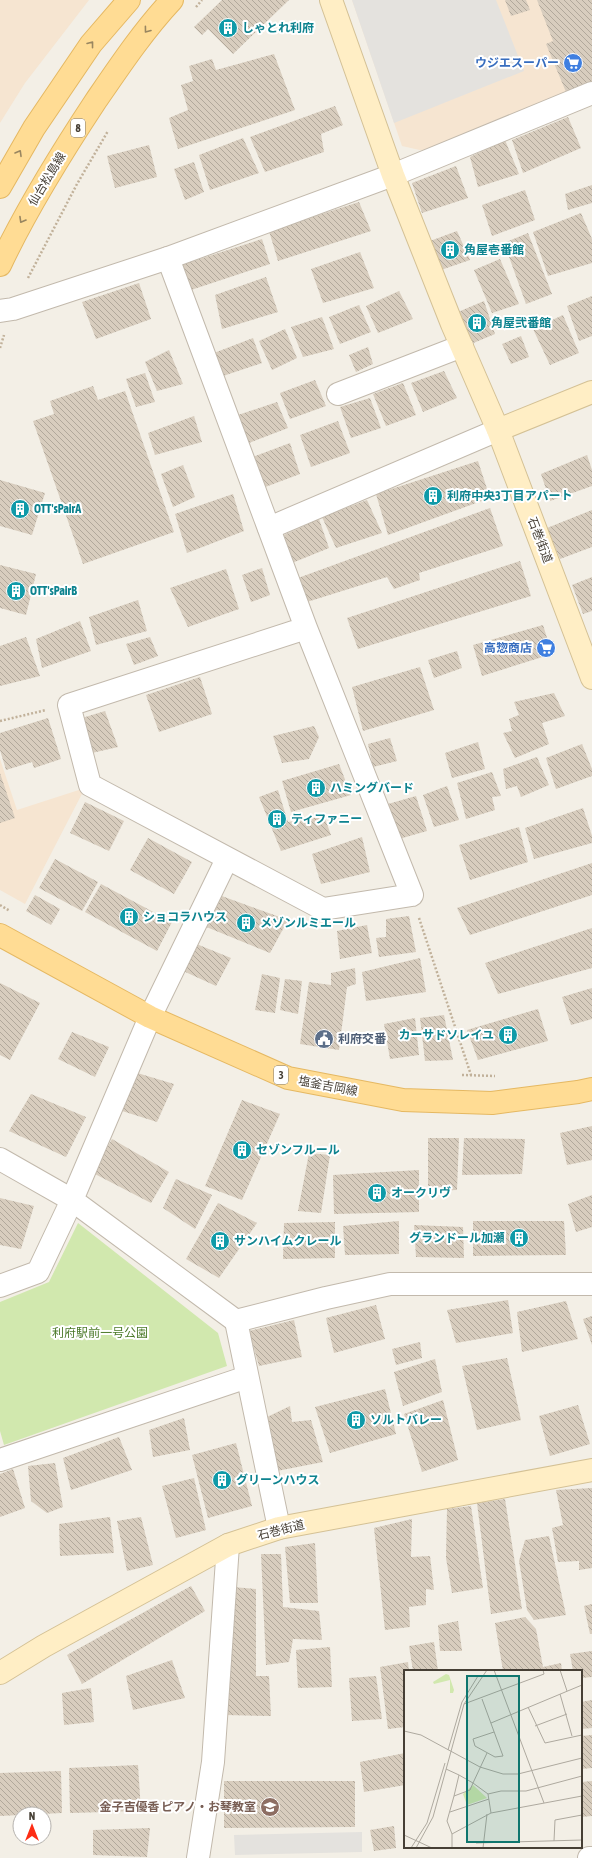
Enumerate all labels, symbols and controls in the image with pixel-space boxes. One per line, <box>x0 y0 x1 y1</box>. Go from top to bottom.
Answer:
building icon: しゃとれ利府 <box>217 17 239 39</box>
place label: しゃとれ利府 <box>242 21 314 35</box>
one-way arrow <box>145 25 152 32</box>
one-way arrow <box>86 42 93 49</box>
supermarket icon: ウジエスーパー <box>562 52 584 74</box>
place label: ウジエスーパー <box>475 56 559 70</box>
road number: 8 <box>71 119 85 137</box>
one-way arrow <box>15 150 22 157</box>
street label: 仙台松島線 <box>26 150 68 208</box>
one-way arrow <box>20 216 27 223</box>
building icon: 角屋壱番館 <box>439 239 461 261</box>
place label: 角屋壱番館 <box>464 243 524 257</box>
building icon: 角屋弐番館 <box>466 312 488 334</box>
place label: 角屋弐番館 <box>491 316 551 330</box>
building icon: 利府中央3丁目アパート <box>422 485 444 507</box>
place label: 利府中央3丁目アパート <box>447 489 572 503</box>
building icon: OTT'sPairA <box>9 498 31 520</box>
place label: OTT'sPairA <box>34 502 81 516</box>
street label: 石巻街道 <box>525 515 555 565</box>
building icon: OTT'sPairB <box>5 580 27 602</box>
place label: OTT'sPairB <box>30 584 77 598</box>
supermarket icon: 高惣商店 <box>535 637 557 659</box>
place label: 高惣商店 <box>484 641 532 655</box>
building icon: ハミングバード <box>305 777 327 799</box>
place label: ハミングバード <box>330 781 414 795</box>
building icon: ティファニー <box>266 808 288 830</box>
place label: ティファニー <box>291 812 362 826</box>
building icon: ショコラハウス <box>118 906 140 928</box>
place label: ショコラハウス <box>143 910 227 924</box>
building icon: メゾンルミエール <box>235 912 257 934</box>
place label: メゾンルミエール <box>260 916 356 930</box>
building icon: カーサドソレイユ <box>497 1024 519 1046</box>
public building icon: 利府交番 <box>313 1028 335 1050</box>
place label: カーサドソレイユ <box>398 1028 494 1042</box>
place label: 利府交番 <box>338 1032 387 1046</box>
road number: 3 <box>274 1066 288 1084</box>
street label: 塩釜吉岡線 <box>297 1073 359 1099</box>
building icon: セゾンフルール <box>231 1139 253 1161</box>
place label: セゾンフルール <box>256 1143 340 1157</box>
building icon: オークリヴ <box>366 1182 388 1204</box>
place label: オークリヴ <box>391 1186 451 1200</box>
building icon: グランドール加瀬 <box>508 1227 530 1249</box>
building icon: サンハイムクレール <box>209 1230 231 1252</box>
place label: グランドール加瀬 <box>409 1231 505 1245</box>
place label: サンハイムクレール <box>234 1234 342 1248</box>
park label: 利府駅前一号公園 <box>52 1326 148 1340</box>
building icon: ソルトバレー <box>345 1409 367 1431</box>
place label: ソルトバレー <box>370 1413 442 1427</box>
building icon: グリーンハウス <box>211 1469 233 1491</box>
place label: グリーンハウス <box>236 1473 319 1487</box>
street label: 石巻街道 <box>256 1517 306 1543</box>
inset map <box>404 1670 582 1848</box>
school or university icon: 金子吉優香 ピアノ・お琴教室 <box>259 1796 281 1818</box>
place label: 金子吉優香 ピアノ・お琴教室 <box>99 1800 256 1814</box>
north arrow <box>12 1806 52 1846</box>
text: N <box>29 1810 35 1822</box>

